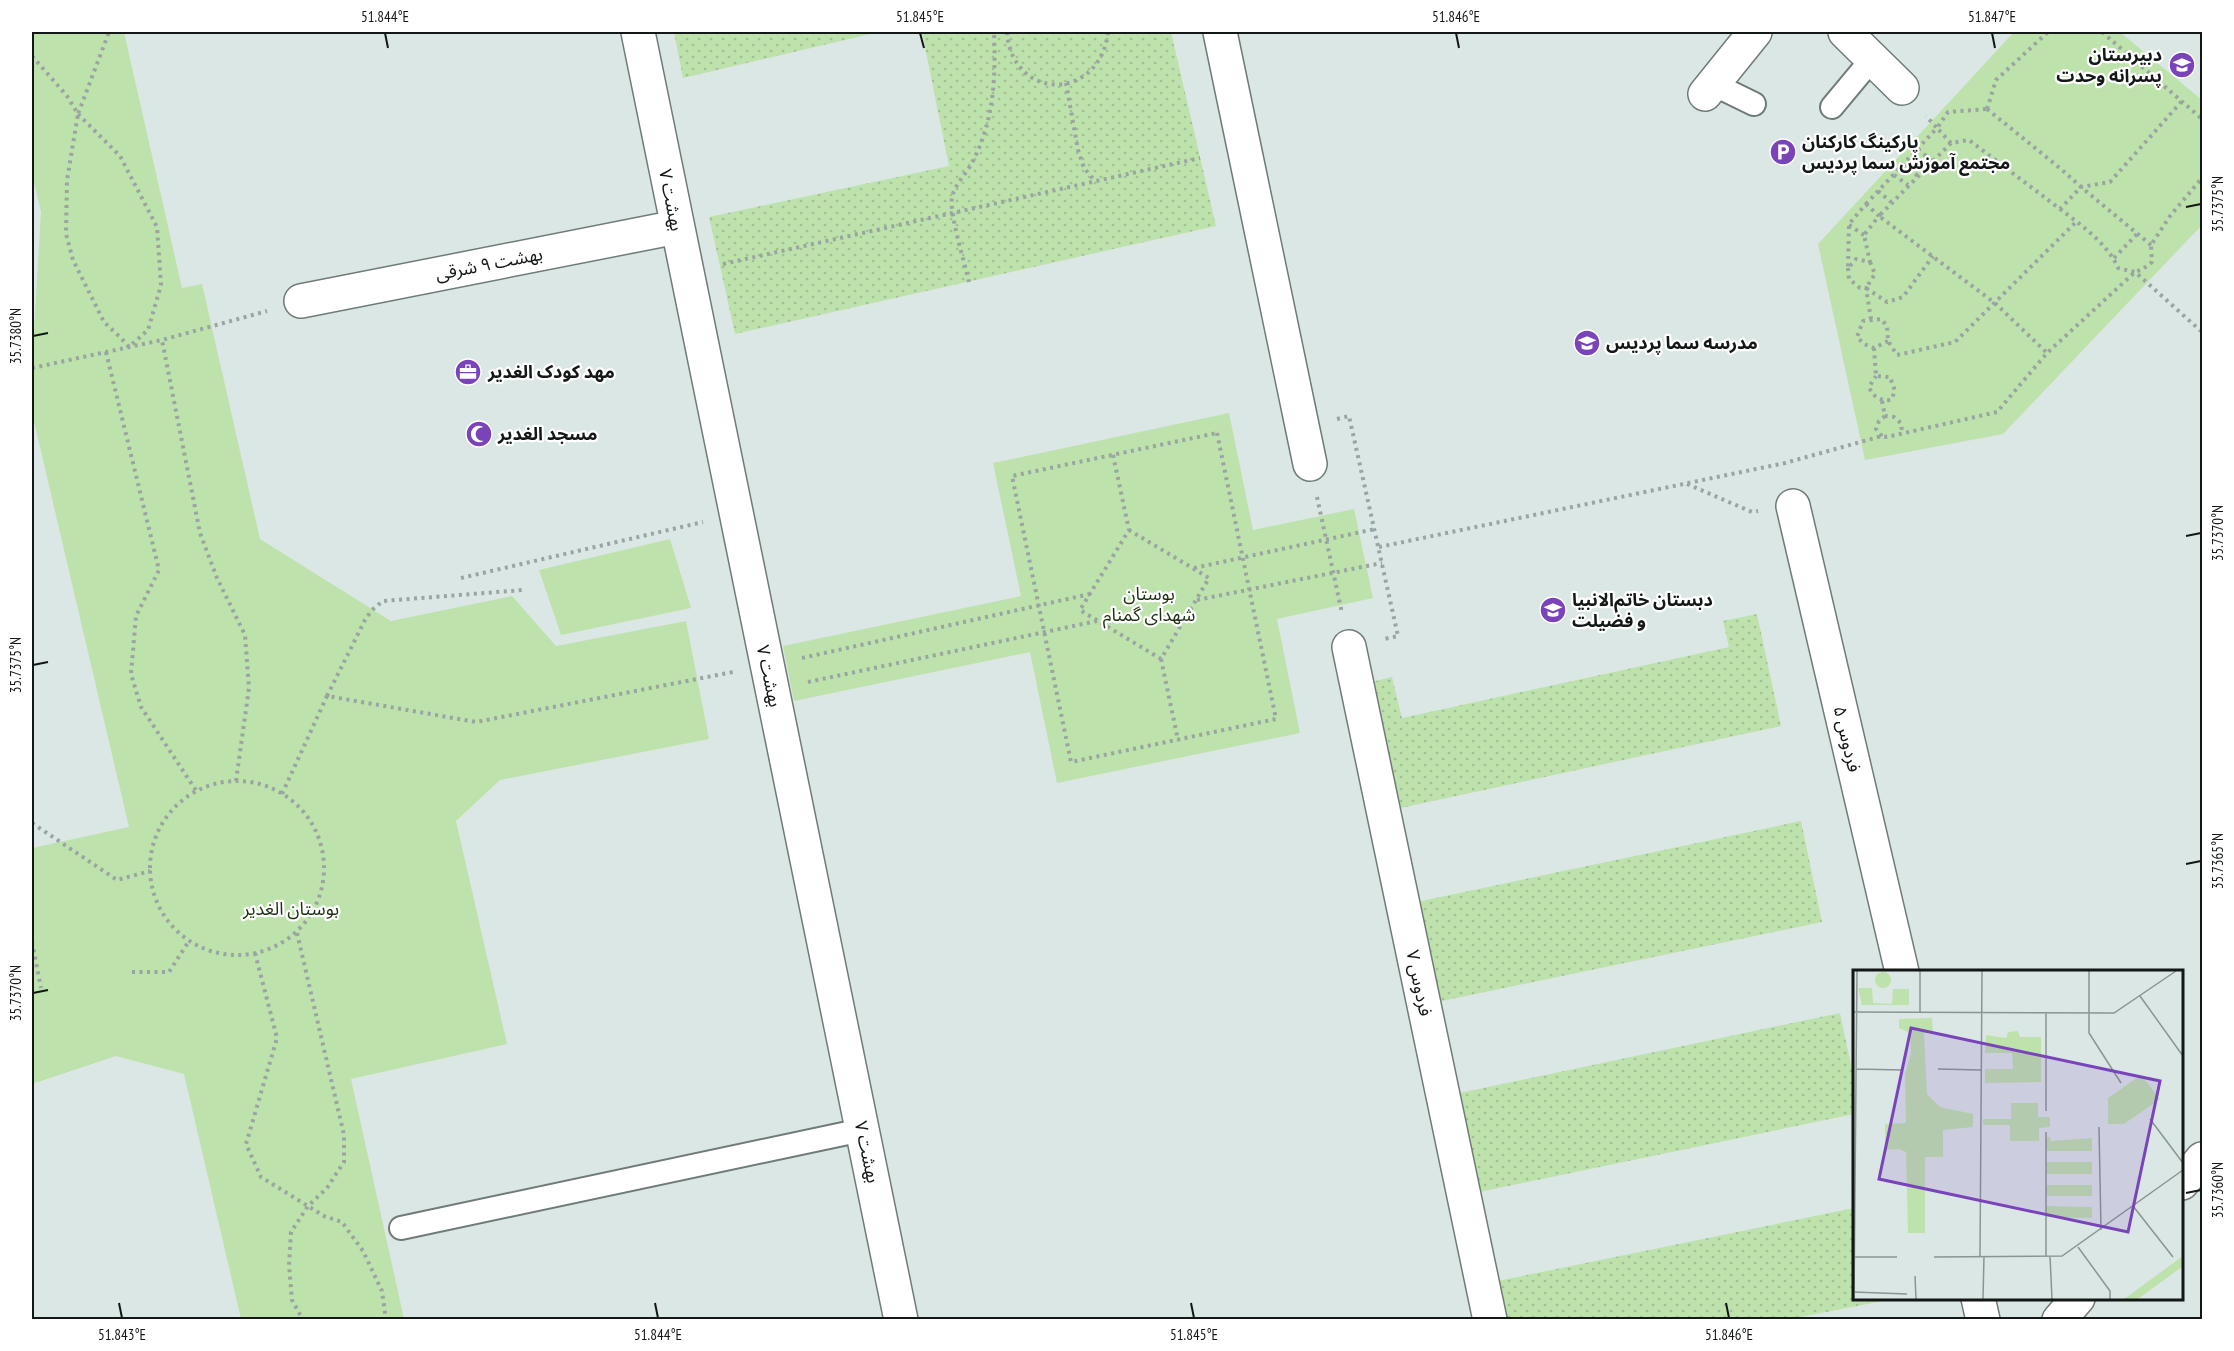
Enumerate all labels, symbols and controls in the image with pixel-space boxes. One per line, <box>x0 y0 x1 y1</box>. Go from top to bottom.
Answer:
text: 51.844°E <box>361 7 409 26</box>
text: 51.845°E <box>896 7 944 26</box>
text: 51.846°E <box>1432 7 1480 26</box>
text: 51.847°E <box>1968 7 2016 26</box>
place label: دبیرستان پسرانه وحدت <box>2056 43 2162 88</box>
school or university icon: دبیرستان پسرانه وحدت <box>2167 50 2197 80</box>
place label: پارکینگ کارکنان مجتمع آموزش سما پردیس <box>1802 130 2010 176</box>
parking icon: پارکینگ کارکنان مجتمع آموزش سما پردیس <box>1768 137 1798 167</box>
street label: بهشت ۷ <box>654 167 689 233</box>
text: 35.7375°N <box>2208 176 2227 232</box>
street label: بهشت ۹ شرقی <box>433 242 545 285</box>
text: 35.7380°N <box>6 308 25 364</box>
school or university icon: مدرسه سما پردیس <box>1572 328 1602 358</box>
place label: مدرسه سما پردیس <box>1606 331 1758 355</box>
office icon: مهد کودک الغدیر <box>453 357 483 387</box>
place label: مهد کودک الغدیر <box>487 360 615 383</box>
mosque icon: مسجد الغدیر <box>464 419 494 449</box>
place label: مسجد الغدیر <box>497 422 598 445</box>
text: 35.7370°N <box>2208 505 2227 561</box>
park label: بوستان شهدای گمنام <box>1103 582 1195 629</box>
place label: دبستان خاتم‌الانبیا و فضیلت <box>1572 588 1713 632</box>
school or university icon: دبستان خاتم‌الانبیا و فضیلت <box>1538 595 1568 625</box>
text: 35.7375°N <box>6 637 25 693</box>
street label: بهشت ۷ <box>752 643 787 709</box>
street label: فردوس ۵ <box>1829 704 1866 774</box>
text: 35.7365°N <box>2208 833 2227 889</box>
park label: بوستان الغدیر <box>242 897 339 920</box>
street label: فردوس ۷ <box>1401 948 1438 1018</box>
text: 35.7370°N <box>6 965 25 1021</box>
inset map <box>1853 970 2183 1300</box>
street label: بهشت ۷ <box>850 1119 885 1185</box>
text: 35.7360°N <box>2208 1162 2227 1218</box>
text: 51.843°E <box>98 1325 146 1344</box>
text: 51.844°E <box>634 1325 682 1344</box>
text: 51.845°E <box>1170 1325 1218 1344</box>
text: 51.846°E <box>1705 1325 1753 1344</box>

